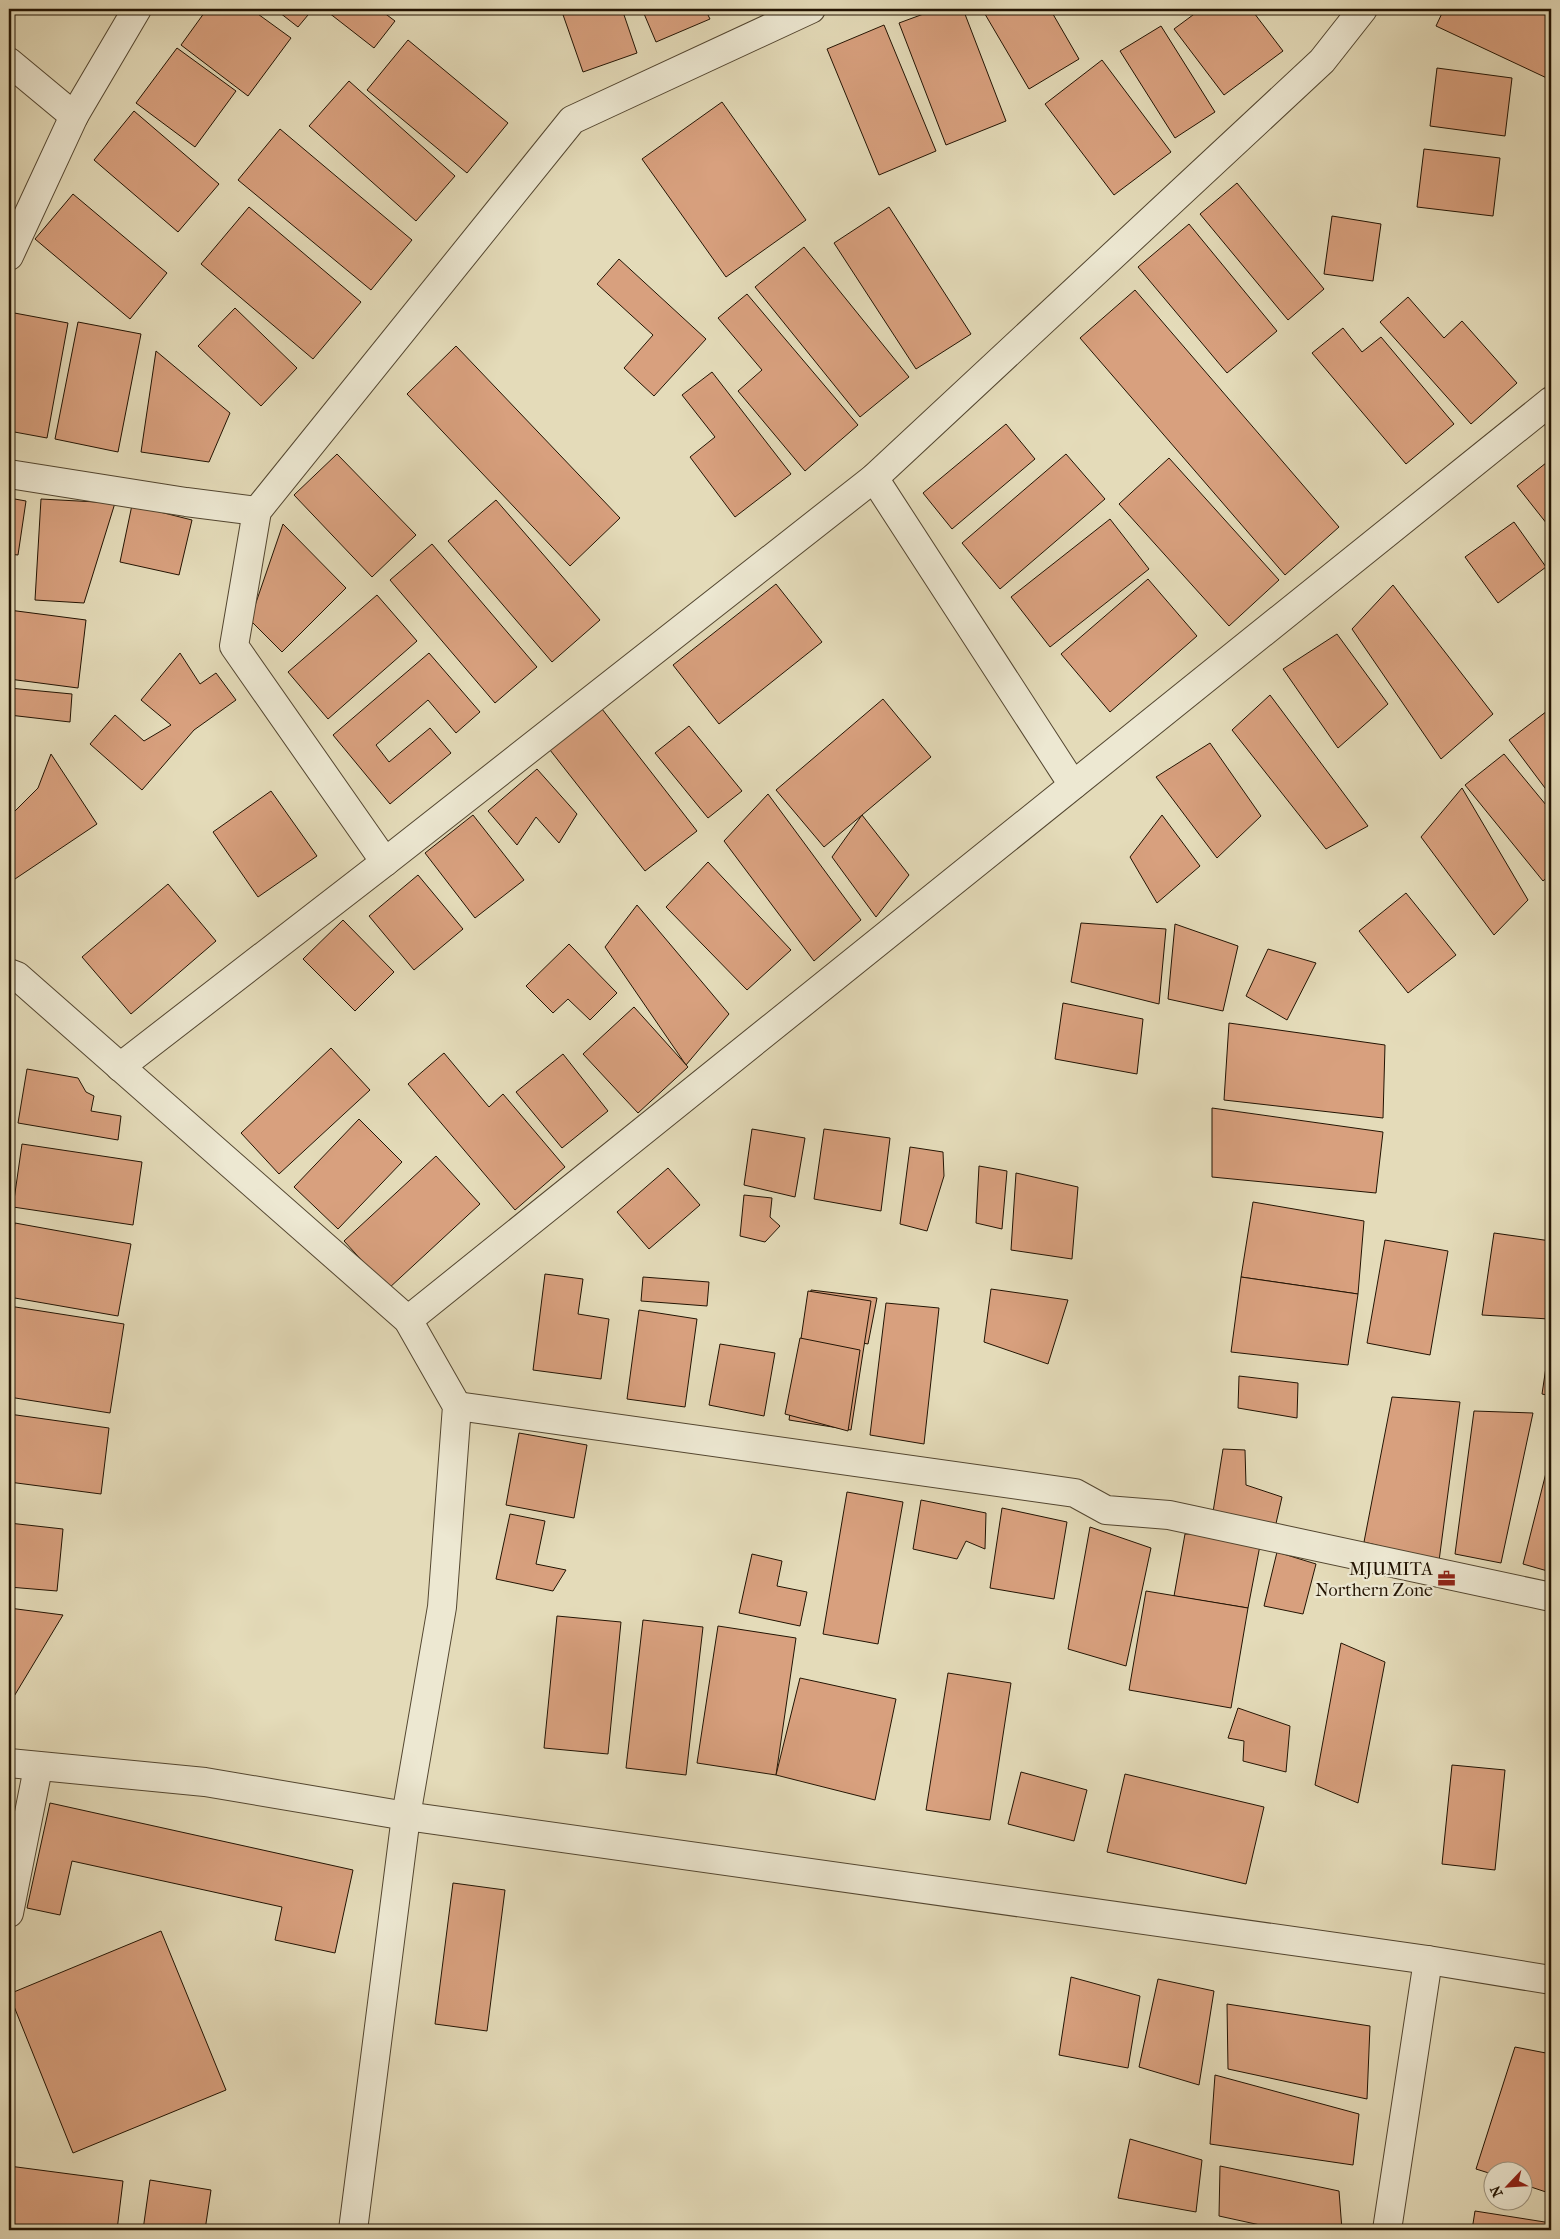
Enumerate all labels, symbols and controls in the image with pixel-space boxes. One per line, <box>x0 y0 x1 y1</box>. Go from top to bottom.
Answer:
place label: MJUMITA Northern Zone <box>1315 1559 1433 1601</box>
office icon: MJUMITA Northern Zone <box>1437 1569 1457 1589</box>
north arrow <box>1482 2162 1532 2212</box>
text: N <box>1487 2183 1507 2200</box>

